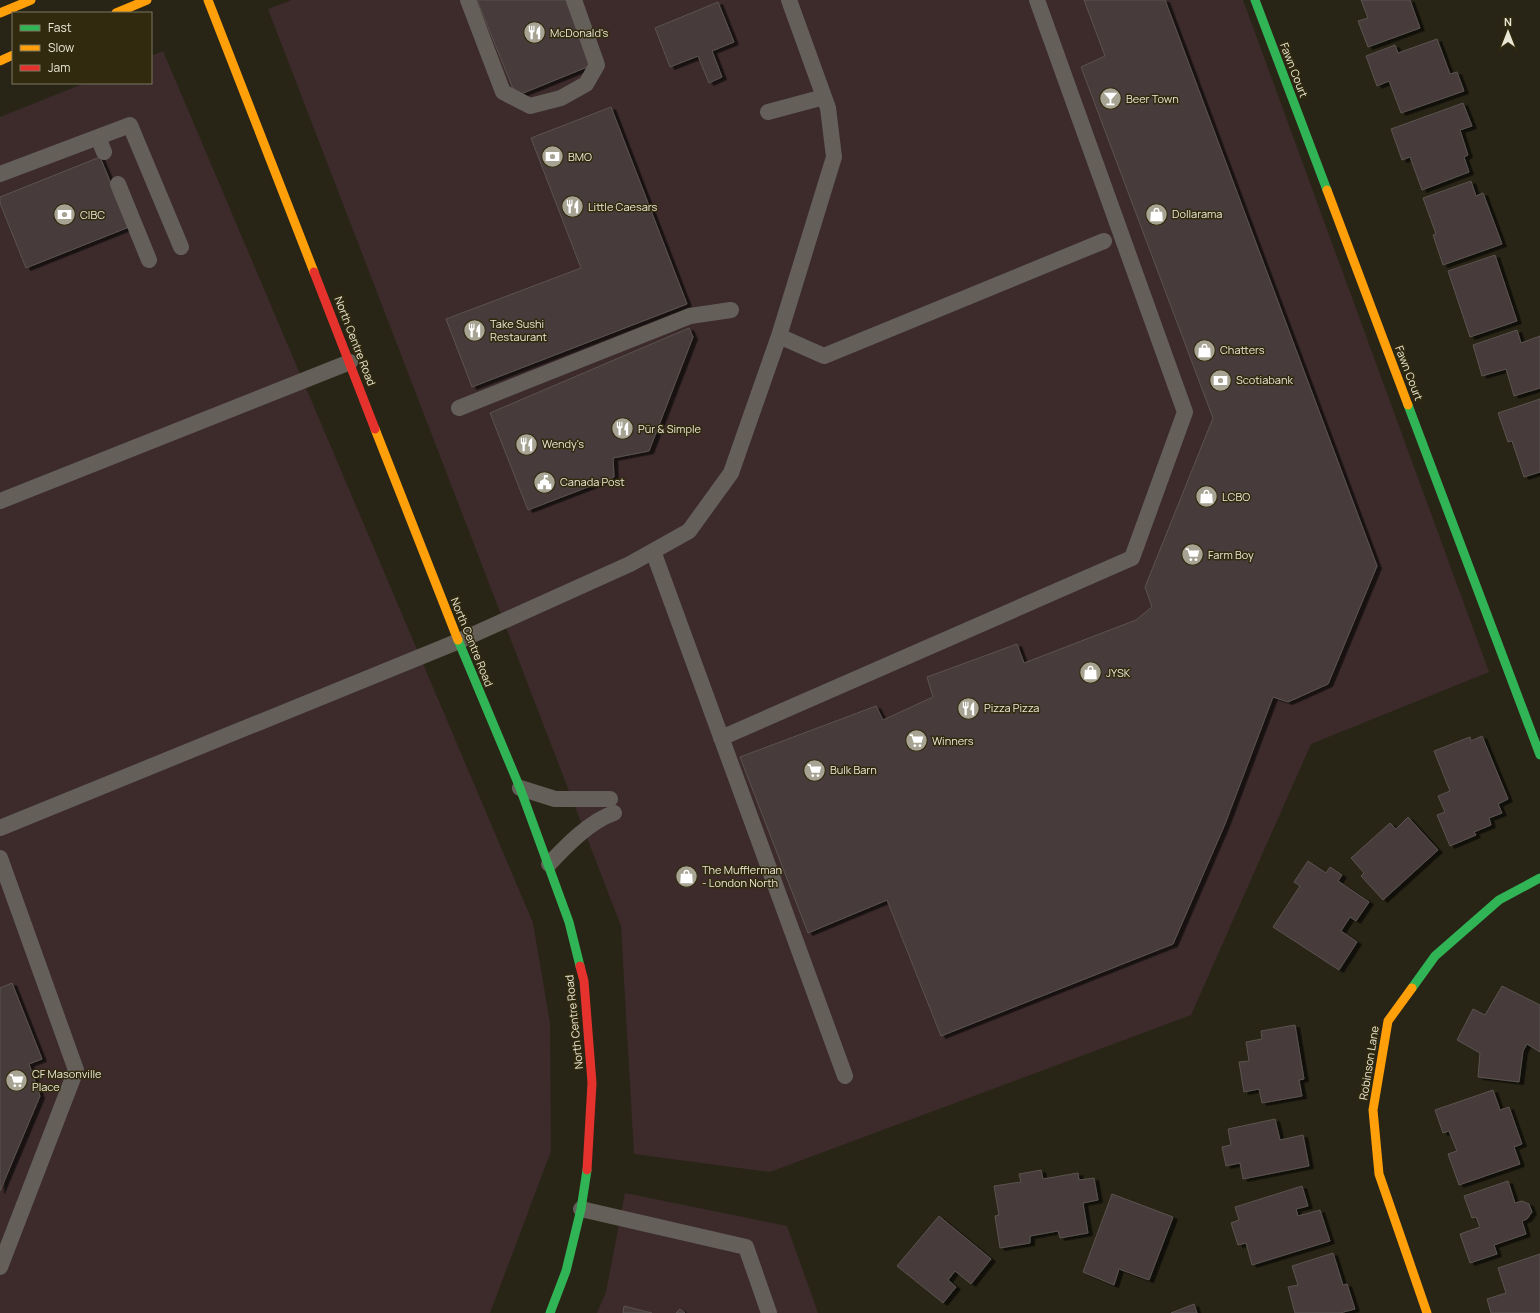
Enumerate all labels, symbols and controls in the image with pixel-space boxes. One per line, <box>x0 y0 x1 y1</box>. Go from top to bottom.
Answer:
legend <box>12 12 152 84</box>
north arrow <box>1488 12 1528 52</box>
text: N <box>1504 14 1512 29</box>
text: Fast <box>48 19 72 36</box>
restaurant icon: McDonald's <box>522 20 548 46</box>
place label: McDonald's <box>550 25 608 40</box>
text: Slow <box>48 39 74 56</box>
street label: Fawn Court <box>1277 40 1312 99</box>
text: Jam <box>48 59 70 76</box>
bar icon: Beer Town <box>1097 86 1123 112</box>
place label: Beer Town <box>1126 91 1179 106</box>
bank icon: BMO <box>540 144 566 170</box>
place label: BMO <box>568 149 592 164</box>
restaurant icon: Little Caesars <box>559 194 585 220</box>
place label: Little Caesars <box>588 199 658 214</box>
shop icon: Dollarama <box>1144 201 1170 227</box>
bank icon: CIBC <box>51 202 77 228</box>
place label: Dollarama <box>1172 206 1222 221</box>
place label: CIBC <box>80 207 105 222</box>
street label: North Centre Road <box>331 294 379 388</box>
place label: Take Sushi Restaurant <box>490 316 547 344</box>
restaurant icon: Take Sushi Restaurant <box>461 317 487 343</box>
shop icon: Chatters <box>1192 337 1218 363</box>
place label: Chatters <box>1220 342 1265 357</box>
street label: Fawn Court <box>1392 343 1427 402</box>
bank icon: Scotiabank <box>1208 367 1234 393</box>
place label: Scotiabank <box>1236 372 1293 387</box>
restaurant icon: Pür & Simple <box>610 416 636 442</box>
place label: Pür & Simple <box>638 421 701 436</box>
restaurant icon: Wendy's <box>513 431 539 457</box>
place label: Wendy's <box>542 436 584 451</box>
public building icon: Canada Post <box>531 469 557 495</box>
place label: Canada Post <box>560 474 625 489</box>
shop icon: LCBO <box>1194 484 1220 510</box>
place label: LCBO <box>1222 489 1250 504</box>
supermarket icon: Farm Boy <box>1179 542 1205 568</box>
place label: Farm Boy <box>1208 547 1254 562</box>
street label: North Centre Road <box>448 595 497 689</box>
shop icon: JYSK <box>1077 660 1103 686</box>
place label: JYSK <box>1106 665 1131 680</box>
restaurant icon: Pizza Pizza <box>955 695 981 721</box>
place label: Pizza Pizza <box>984 700 1040 715</box>
supermarket icon: Winners <box>904 728 930 754</box>
place label: Winners <box>932 733 974 748</box>
supermarket icon: Bulk Barn <box>802 757 828 783</box>
place label: Bulk Barn <box>830 762 877 777</box>
place label: The Mufflerman - London North <box>702 862 782 890</box>
shop icon: The Mufflerman - London North <box>673 863 699 889</box>
street label: North Centre Road <box>561 974 586 1070</box>
street label: Robinson Lane <box>1355 1024 1382 1101</box>
place label: CF Masonville Place <box>32 1066 102 1094</box>
supermarket icon: CF Masonville Place <box>4 1067 30 1093</box>

